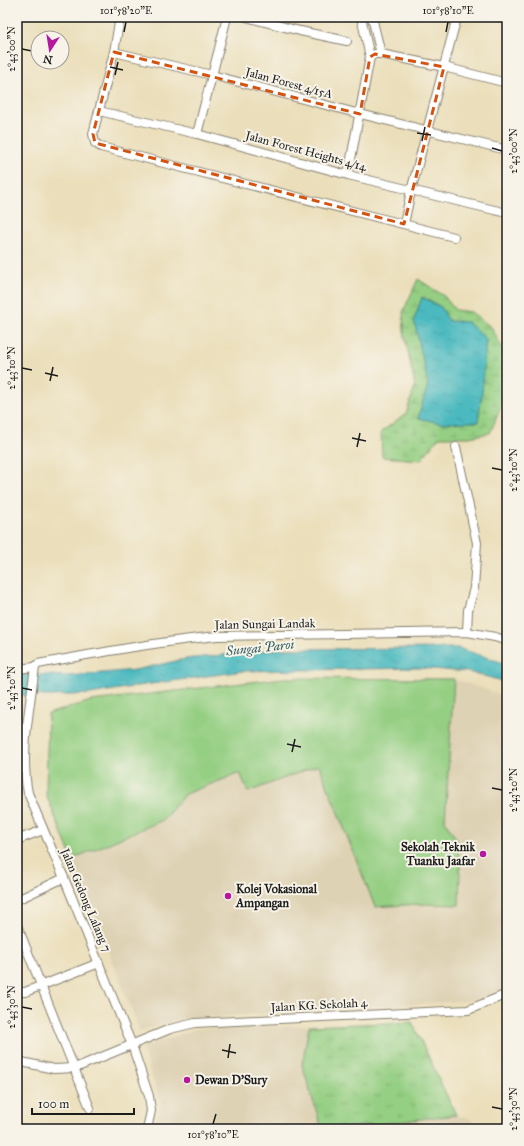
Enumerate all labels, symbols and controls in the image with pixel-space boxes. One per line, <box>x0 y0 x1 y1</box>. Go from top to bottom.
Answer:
text: 101°58'20"E <box>100 5 152 17</box>
text: 101°58'10"E <box>422 5 474 17</box>
text: 2°43'00"N <box>6 26 18 72</box>
north arrow <box>30 30 70 70</box>
text: N <box>41 52 54 67</box>
street label: Jalan Forest 4/15A <box>242 64 334 102</box>
street label: Jalan Forest Heights 4/14 <box>242 128 368 175</box>
text: 2°43'00"N <box>508 128 520 174</box>
text: 2°43'10"N <box>6 346 18 390</box>
text: 2°43'10"N <box>508 448 520 492</box>
street label: Jalan Sungai Landak <box>213 616 316 633</box>
water label: Sungai Paroi <box>224 636 295 660</box>
text: 2°43'20"N <box>6 665 18 710</box>
text: 2°43'20"N <box>508 767 520 812</box>
place label: Sekolah Teknik Tuanku Jaafar <box>401 840 476 869</box>
street label: Jalan Gedong Lalang 7 <box>56 844 114 954</box>
marker: Sekolah Teknik Tuanku Jaafar <box>478 849 488 859</box>
place label: Kolej Vokasional Ampangan <box>235 882 318 911</box>
marker: Kolej Vokasional Ampangan <box>223 891 233 901</box>
text: 2°43'30"N <box>6 985 18 1029</box>
street label: Jalan KG. Sekolah 4 <box>268 995 368 1016</box>
place label: Dewan D'Sury <box>195 1073 269 1088</box>
marker: Dewan D'Sury <box>182 1075 192 1085</box>
text: 2°43'30"N <box>508 1087 520 1131</box>
scale bar <box>32 1090 134 1116</box>
text: 100 m <box>38 1097 69 1111</box>
text: 101°58'10"E <box>187 1129 239 1141</box>

